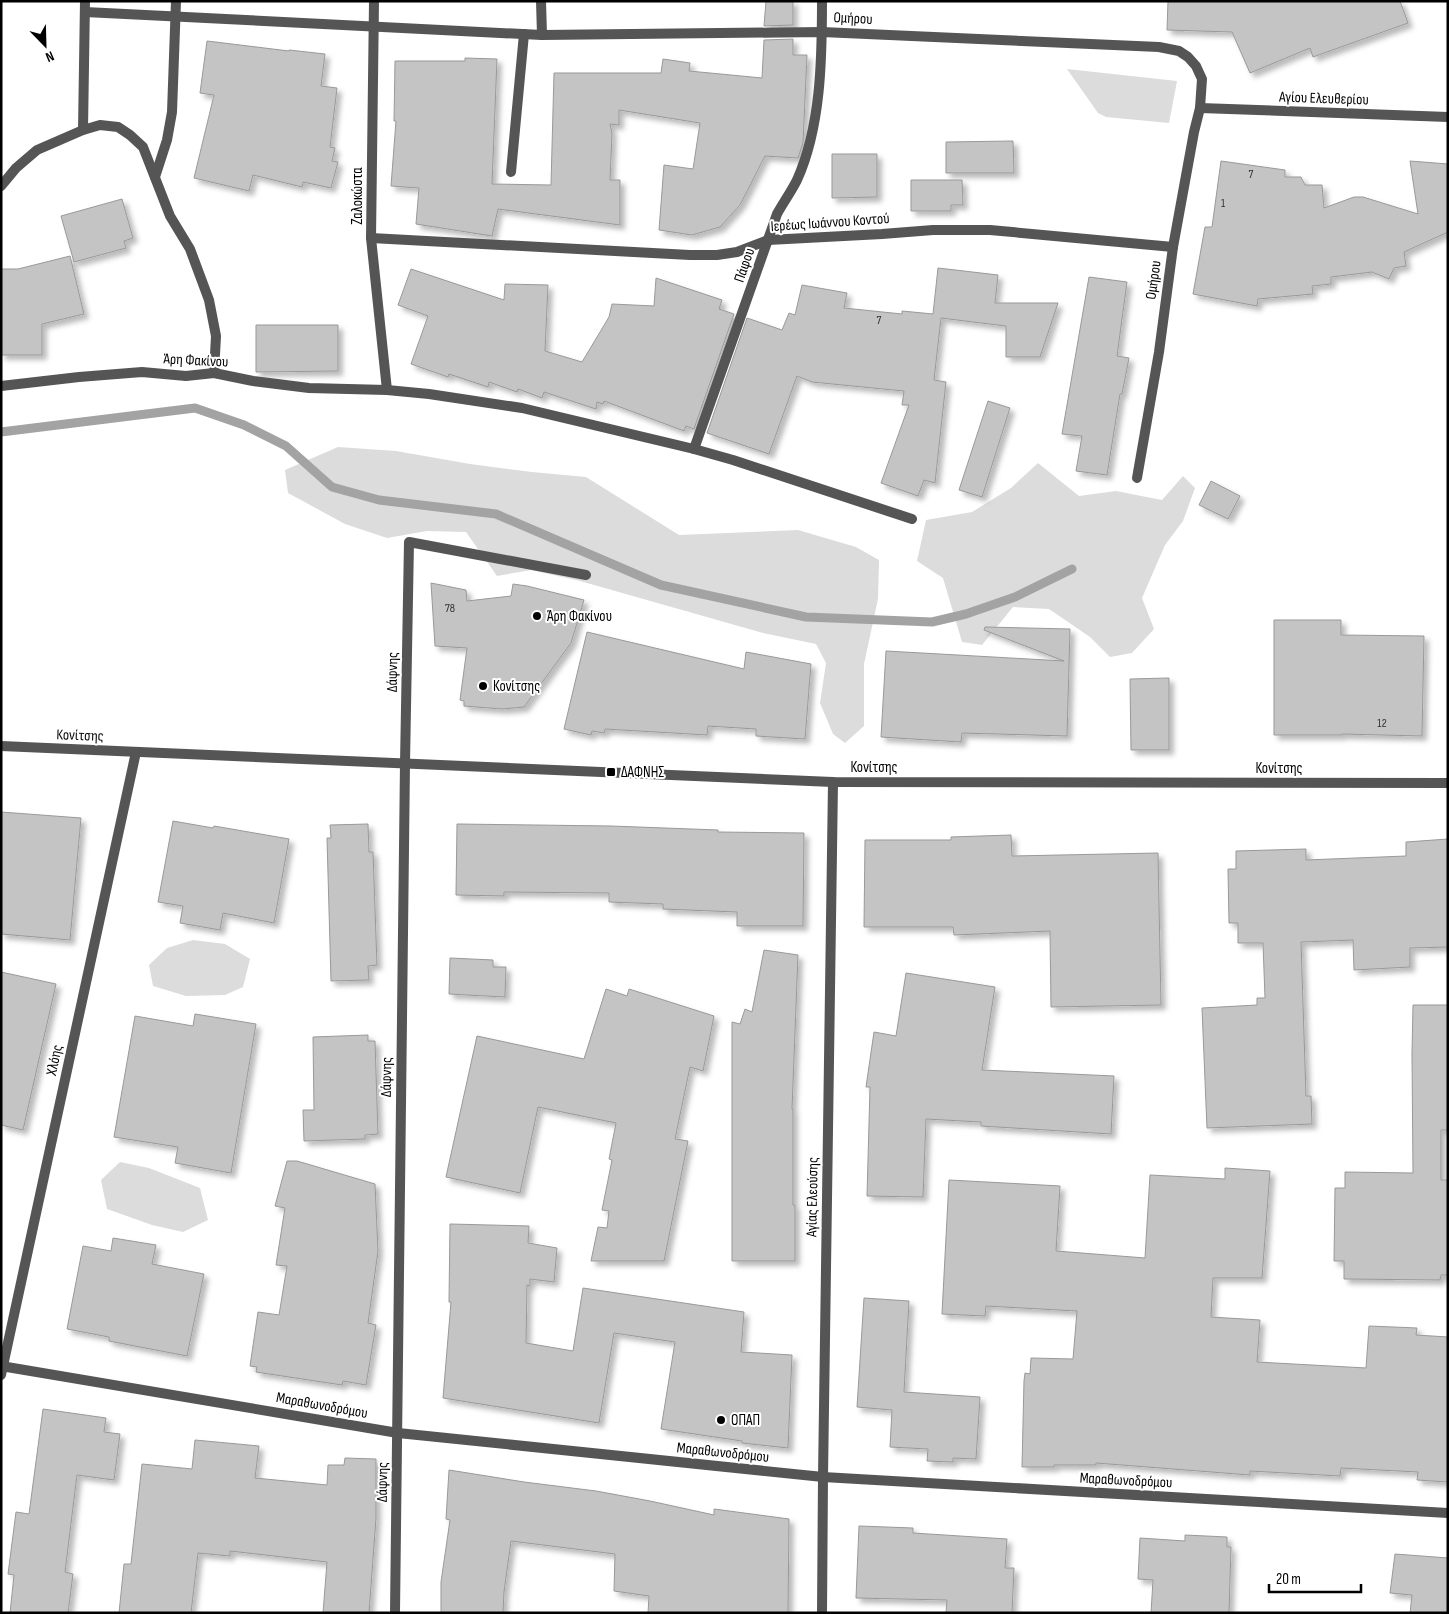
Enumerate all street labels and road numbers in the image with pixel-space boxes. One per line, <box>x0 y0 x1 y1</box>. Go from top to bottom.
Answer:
street label: Ομήρου <box>833 8 873 29</box>
street label: Αγίου Ελευθερίου <box>1278 87 1369 110</box>
street label: Ζαλοκώστα <box>348 167 367 225</box>
street label: Ιερέως Ιωάννου Κοντού <box>770 209 890 236</box>
street label: Πάφου <box>730 245 759 285</box>
street label: Ομήρου <box>1141 259 1166 301</box>
street label: Άρη Φακίνου <box>163 349 229 372</box>
street label: Δάφνης <box>383 652 402 692</box>
street label: Κονίτσης <box>56 725 104 746</box>
street label: Κονίτσης <box>850 758 898 777</box>
street label: Κονίτσης <box>1255 759 1303 778</box>
street label: Χλόης <box>42 1043 67 1078</box>
street label: Δάφνης <box>377 1057 396 1097</box>
street label: Αγίας Ελεούσης <box>802 1157 823 1238</box>
street label: Μαραθωνοδρόμου <box>275 1388 369 1423</box>
street label: Μαραθωνοδρόμου <box>676 1438 770 1467</box>
street label: Δάφνης <box>373 1462 392 1502</box>
street label: Μαραθωνοδρόμου <box>1079 1469 1173 1492</box>

